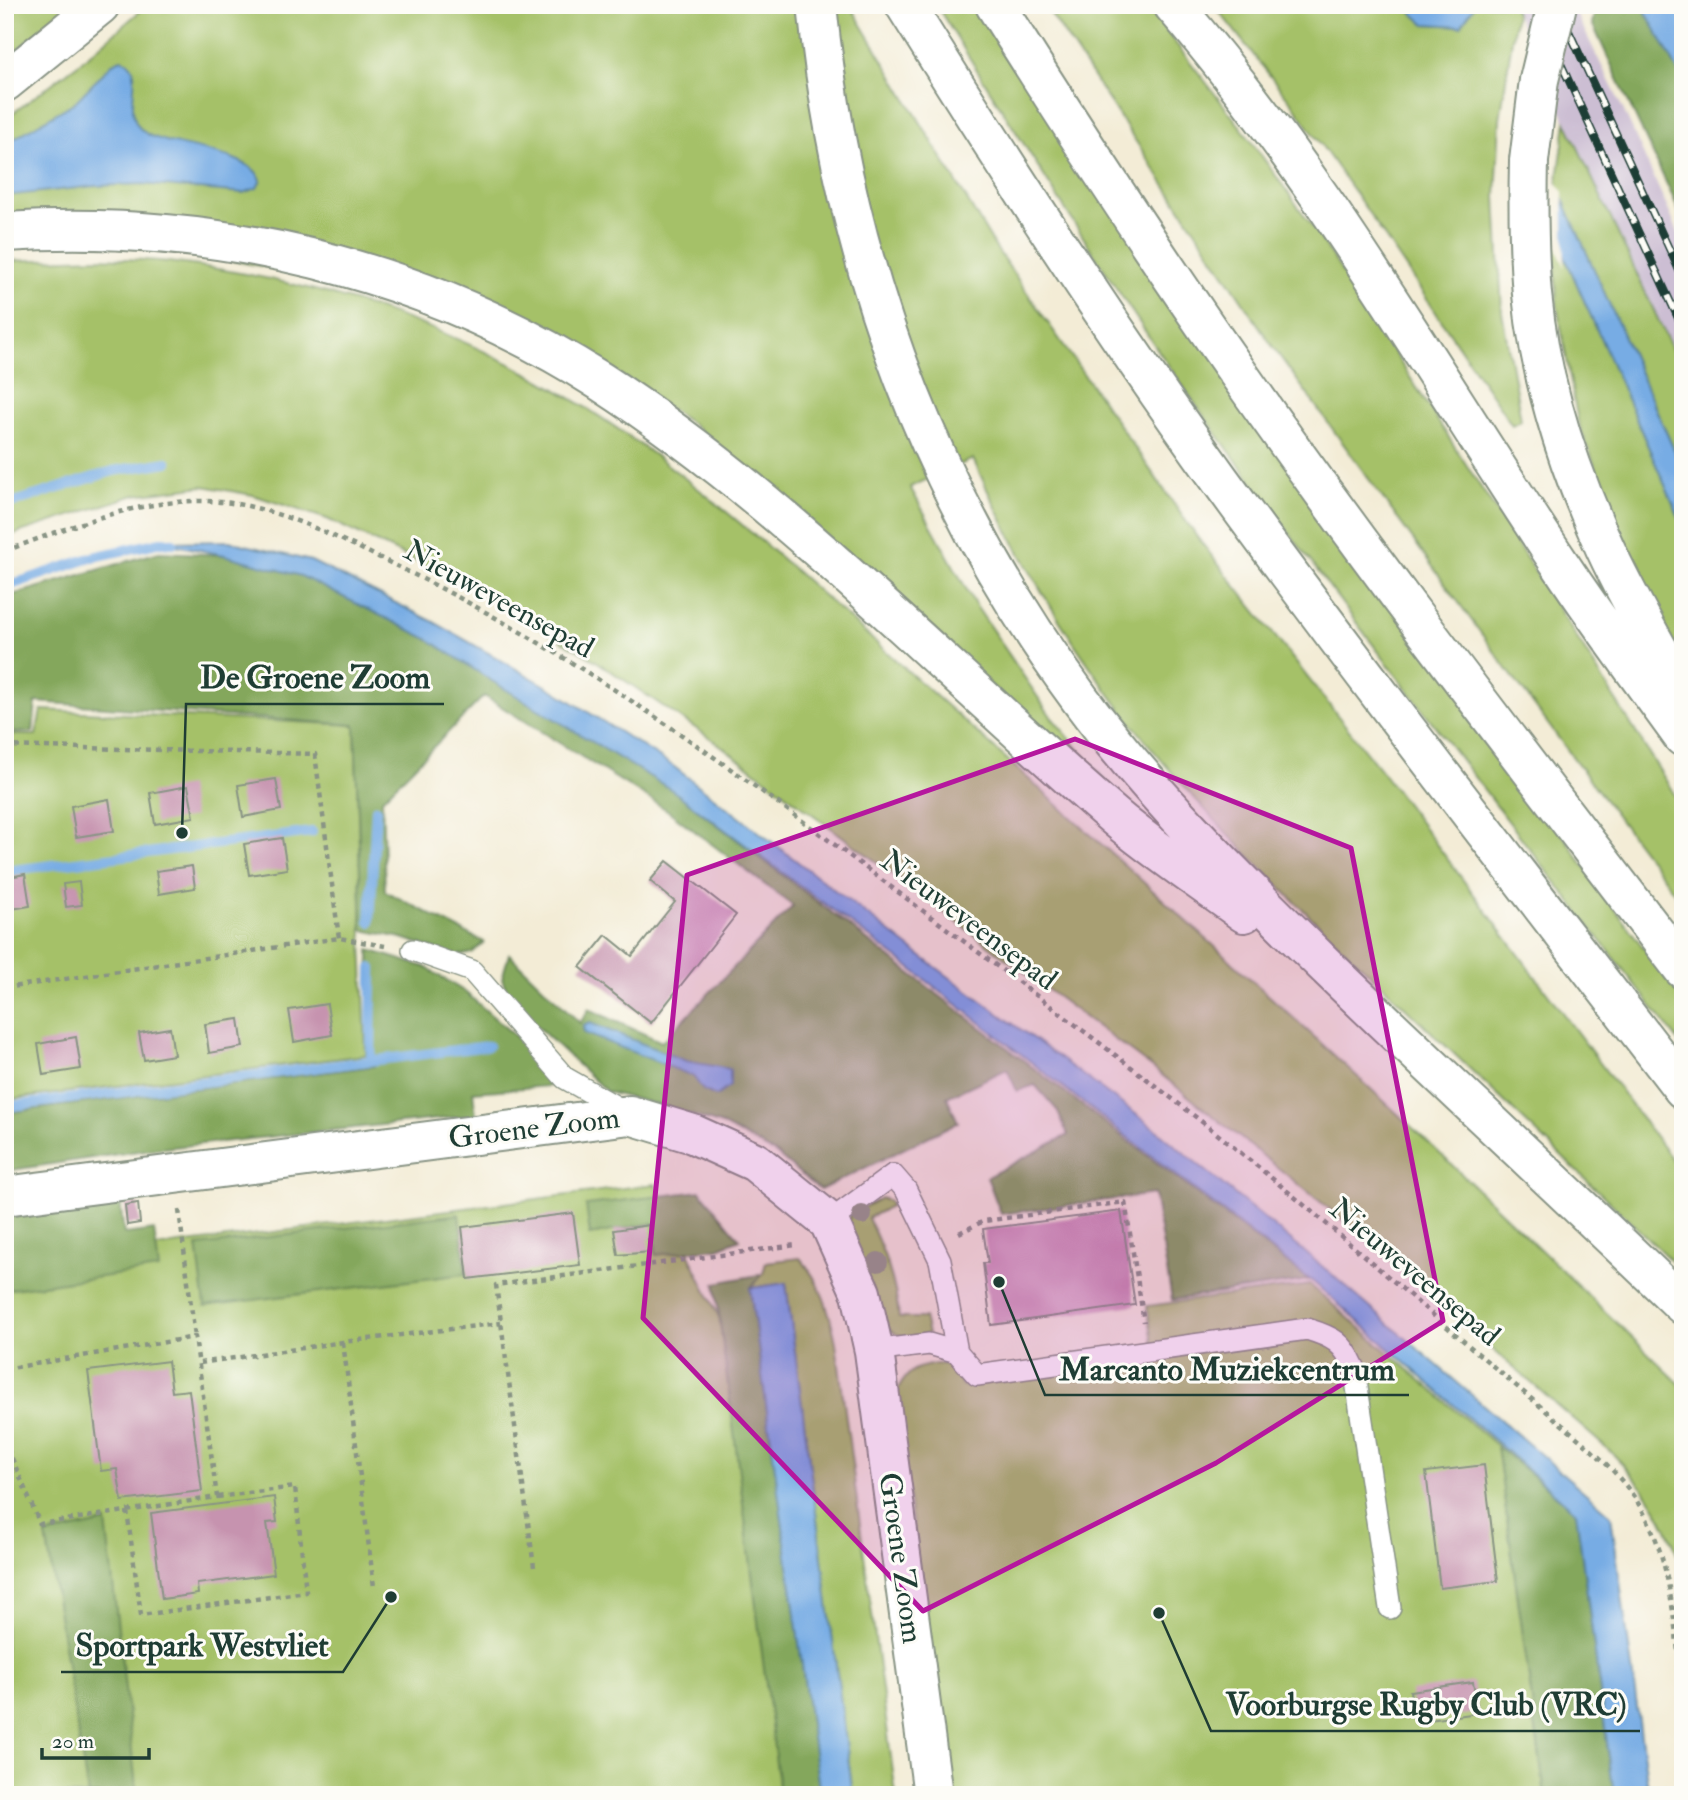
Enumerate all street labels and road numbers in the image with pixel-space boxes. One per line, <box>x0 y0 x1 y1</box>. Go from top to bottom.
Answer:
street label: Nieuweveensepad <box>398 532 601 667</box>
street label: Nieuweveensepad <box>873 842 1065 999</box>
street label: Groene Zoom <box>446 1099 622 1157</box>
street label: Nieuweveensepad <box>1322 1190 1508 1354</box>
street label: Groene Zoom <box>871 1470 931 1646</box>

